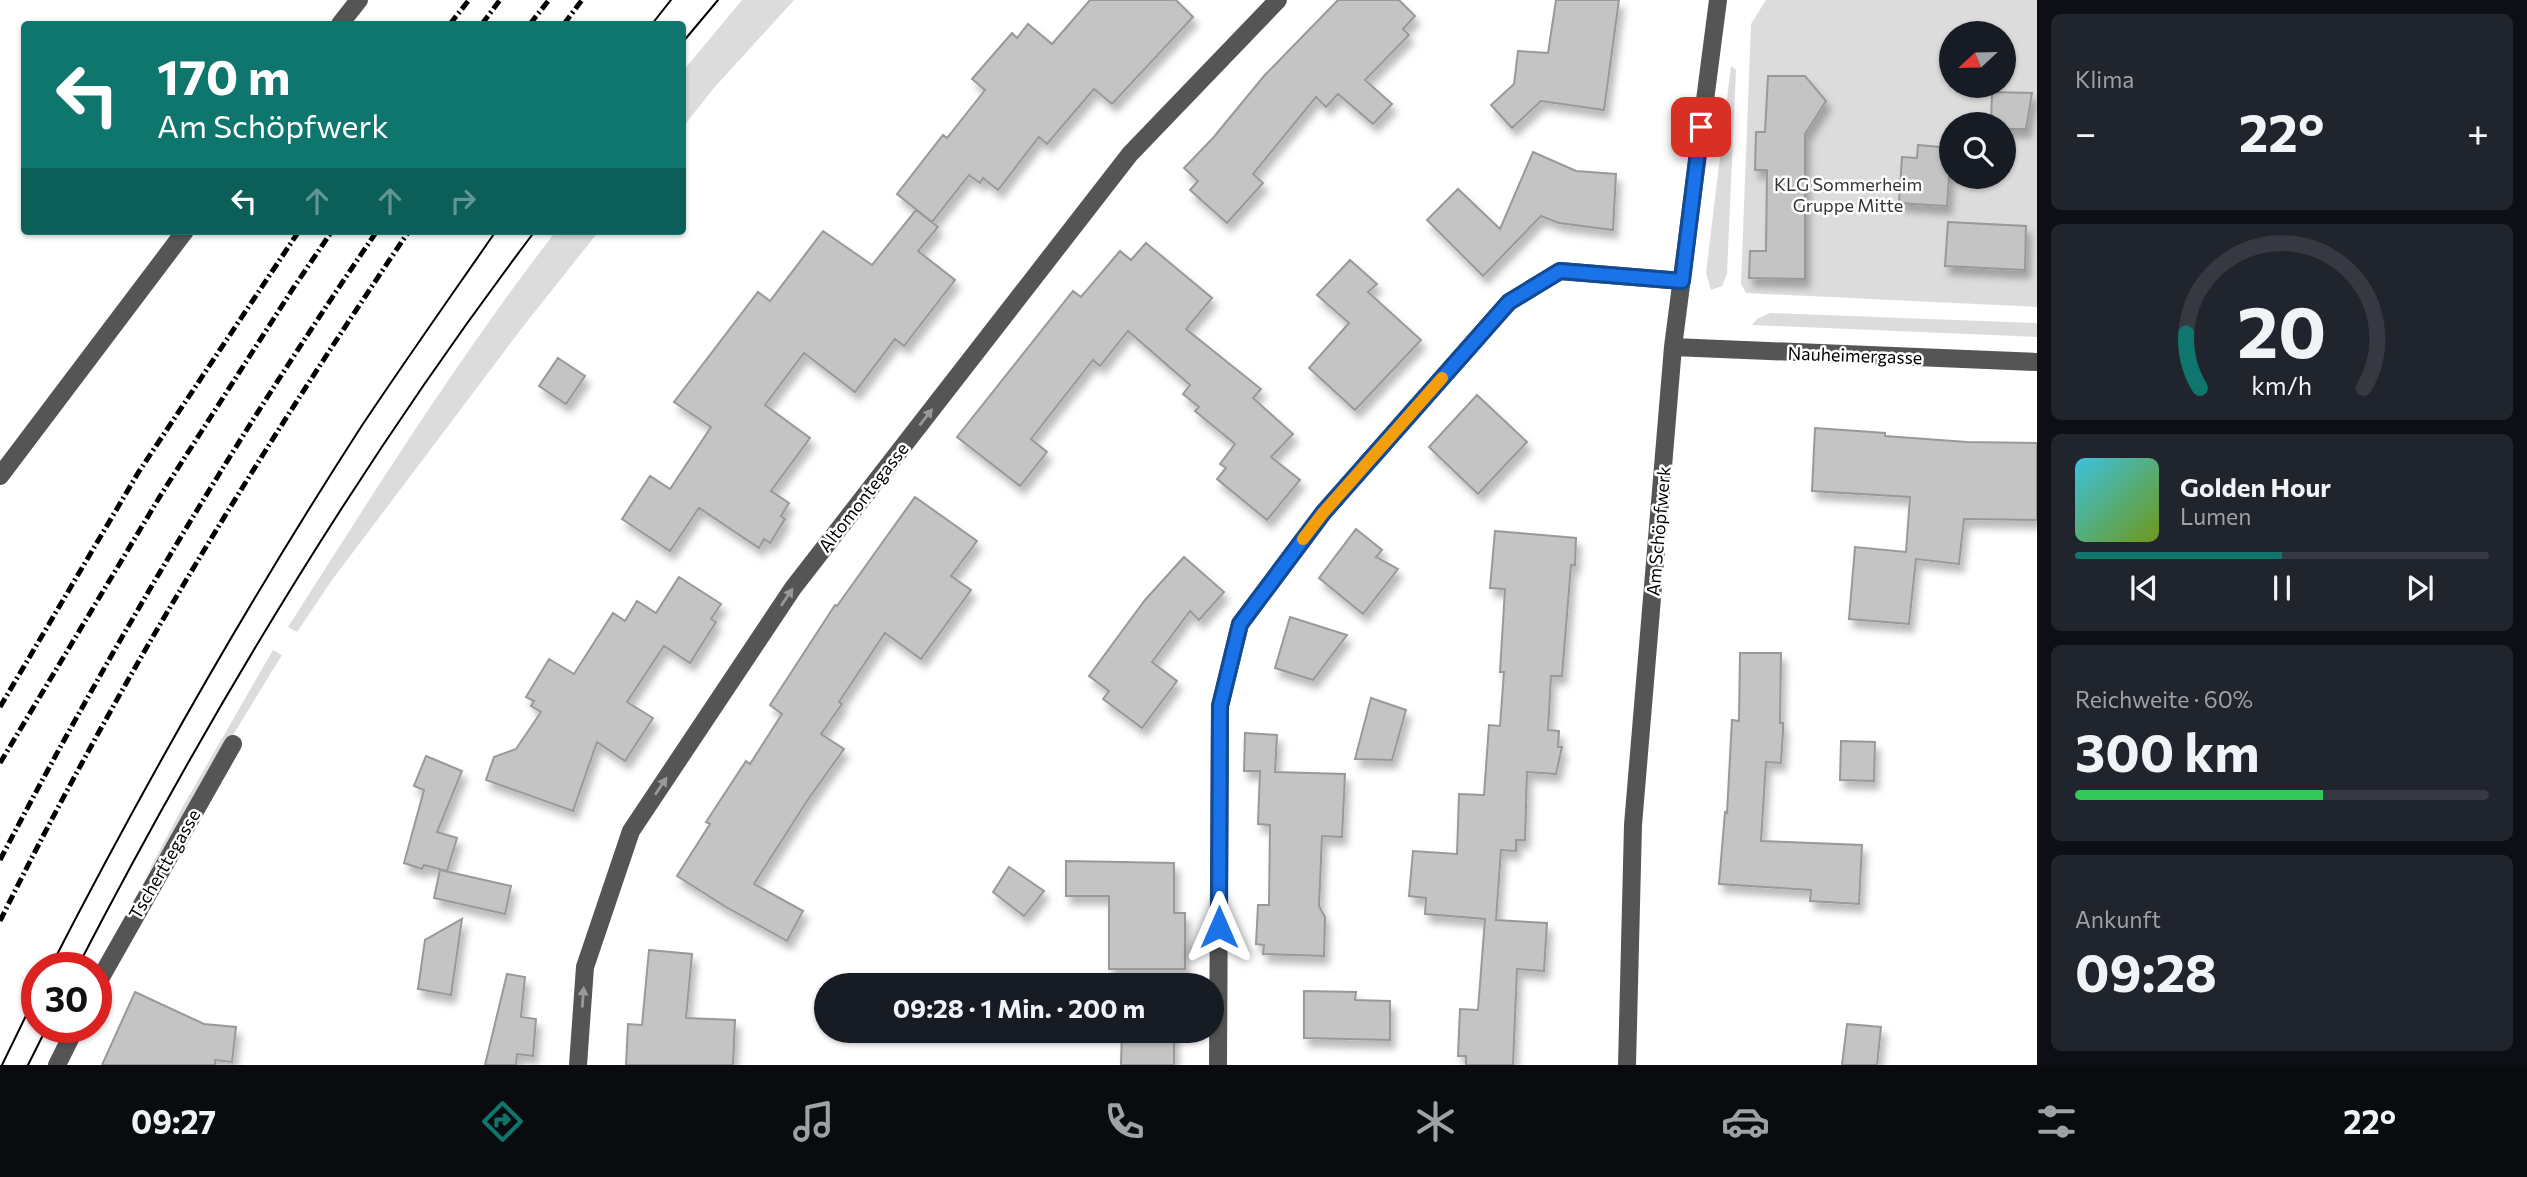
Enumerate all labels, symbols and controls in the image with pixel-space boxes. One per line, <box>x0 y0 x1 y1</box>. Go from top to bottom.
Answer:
north arrow <box>1939 21 2016 98</box>
map controls <box>1939 21 2016 189</box>
text: 170 m <box>157 45 290 105</box>
icon: left <box>42 49 133 140</box>
text: Klima <box>2075 65 2134 93</box>
pin <box>1671 97 1731 157</box>
text: 22° <box>2239 99 2324 163</box>
text: Am Schöpfwerk <box>157 105 389 145</box>
icon: arrive <box>1682 108 1720 146</box>
text: − <box>2075 108 2097 155</box>
text: + <box>2467 108 2489 155</box>
button: search <box>1939 112 2016 189</box>
park label: KLG Sommerheim Gruppe Mitte <box>1774 173 1922 216</box>
icon: left <box>225 182 263 220</box>
icon: ahead <box>298 182 336 220</box>
icon: ahead <box>371 182 409 220</box>
icon: right <box>444 182 482 220</box>
text: 20 <box>2237 285 2327 374</box>
street label: Nauheimergasse <box>1787 342 1923 368</box>
text: km/h <box>2252 370 2312 400</box>
one-way arrow <box>918 408 933 426</box>
street label: Altomontegasse <box>813 438 913 556</box>
street label: Am Schöpfwerk <box>1641 465 1675 597</box>
text: Golden Hour <box>2180 471 2331 502</box>
text: Lumen <box>2180 502 2251 530</box>
icon: previous <box>2125 569 2163 607</box>
icon: pause <box>2263 569 2301 607</box>
icon: next <box>2401 569 2439 607</box>
one-way arrow <box>780 588 794 606</box>
text: Reichweite · 60% <box>2075 685 2253 713</box>
text: 300 km <box>2075 719 2260 783</box>
one-way arrow <box>654 777 668 795</box>
street label: Tscherttegasse <box>124 805 204 923</box>
position arrow <box>1182 890 1256 964</box>
text: Ankunft <box>2075 905 2161 933</box>
text: 09:28 <box>2075 939 2217 1003</box>
speed limit sign: 30 <box>21 952 112 1043</box>
one-way arrow <box>578 986 589 1008</box>
text: 09:28 · 1 Min. · 200 m <box>893 992 1145 1023</box>
icon: directions <box>478 1097 527 1146</box>
icon: music <box>789 1097 838 1146</box>
icon: phone <box>1100 1097 1149 1146</box>
icon: climate <box>1411 1097 1460 1146</box>
icon: car <box>1721 1097 1770 1146</box>
icon: filters <box>2032 1097 2081 1146</box>
text: 09:27 <box>131 1101 216 1141</box>
text: 22° <box>2343 1101 2396 1141</box>

